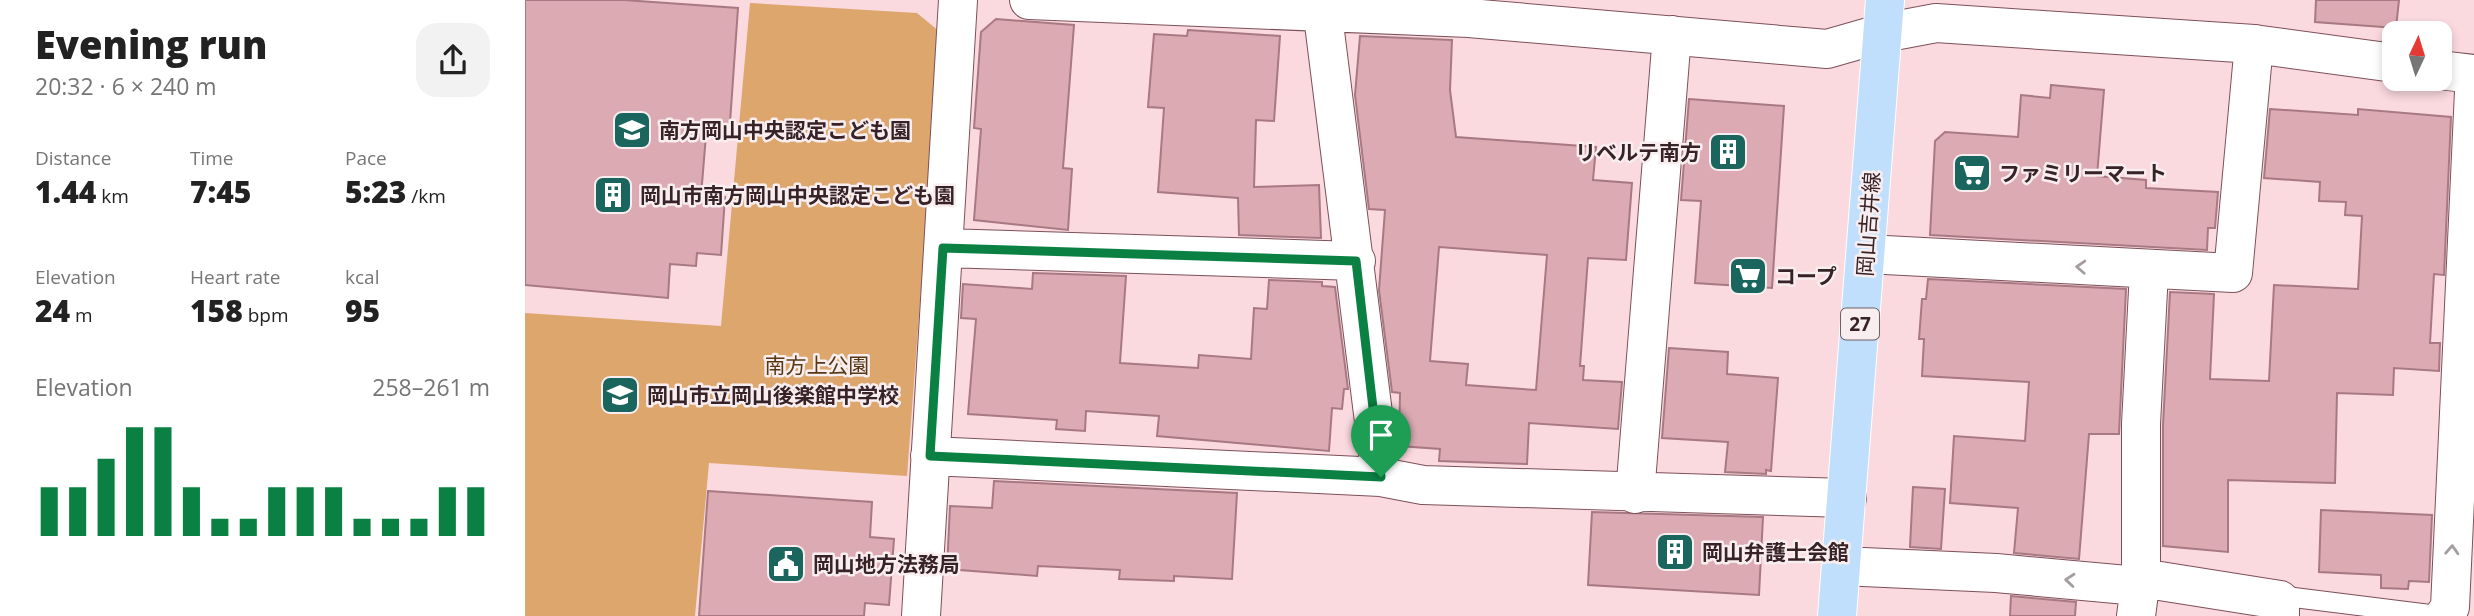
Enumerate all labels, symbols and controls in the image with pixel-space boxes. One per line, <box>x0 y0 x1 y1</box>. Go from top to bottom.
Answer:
text: Evening run <box>35 18 267 70</box>
north arrow <box>2382 21 2452 91</box>
map controls <box>2382 21 2452 91</box>
button: share <box>416 23 490 97</box>
text: 20:32 · 6 × 240 m <box>35 70 217 102</box>
school or university icon: 南方岡山中央認定こども園 <box>611 109 653 151</box>
place label: 南方岡山中央認定こども園 <box>659 116 911 144</box>
building icon: リベルテ南方 <box>1707 131 1749 173</box>
place label: リベルテ南方 <box>1575 138 1701 166</box>
text: Distance <box>35 145 111 171</box>
text: Time <box>190 145 234 171</box>
text: Pace <box>345 145 387 171</box>
supermarket icon: ファミリーマート <box>1951 152 1993 194</box>
place label: ファミリーマート <box>1999 159 2167 187</box>
text: 1.44 <box>35 171 96 212</box>
text: 7:45 <box>190 171 251 212</box>
text: 5:23 <box>345 171 406 212</box>
street label: 岡山吉井線 <box>1850 171 1886 277</box>
building icon: 岡山市南方岡山中央認定こども園 <box>592 174 634 216</box>
place label: 岡山市南方岡山中央認定こども園 <box>640 181 955 209</box>
text: km <box>96 183 129 209</box>
text: /km <box>406 183 446 209</box>
supermarket icon: コープ <box>1727 255 1769 297</box>
one-way arrow <box>2075 260 2086 275</box>
place label: コープ <box>1775 262 1837 290</box>
text: Elevation <box>35 264 116 290</box>
text: Heart rate <box>190 264 280 290</box>
text: kcal <box>345 264 379 290</box>
text: 24 <box>35 290 70 331</box>
text: 158 <box>190 290 243 331</box>
text: 95 <box>345 290 380 331</box>
text: m <box>70 302 93 328</box>
text: bpm <box>243 302 289 328</box>
road number: 27 <box>1841 308 1879 340</box>
park label: 南方上公園 <box>765 351 870 379</box>
text: Elevation <box>35 371 133 403</box>
text: 258–261 m <box>372 371 490 403</box>
school or university icon: 岡山市立岡山後楽館中学校 <box>599 374 641 416</box>
place label: 岡山市立岡山後楽館中学校 <box>647 381 899 409</box>
pin <box>1351 405 1411 477</box>
icon: arrive <box>1362 416 1400 454</box>
building icon: 岡山弁護士会館 <box>1654 531 1696 573</box>
place label: 岡山弁護士会館 <box>1702 538 1849 566</box>
public building icon: 岡山地方法務局 <box>765 543 807 585</box>
one-way arrow <box>2445 544 2460 555</box>
place label: 岡山地方法務局 <box>813 550 960 578</box>
one-way arrow <box>2064 573 2075 588</box>

